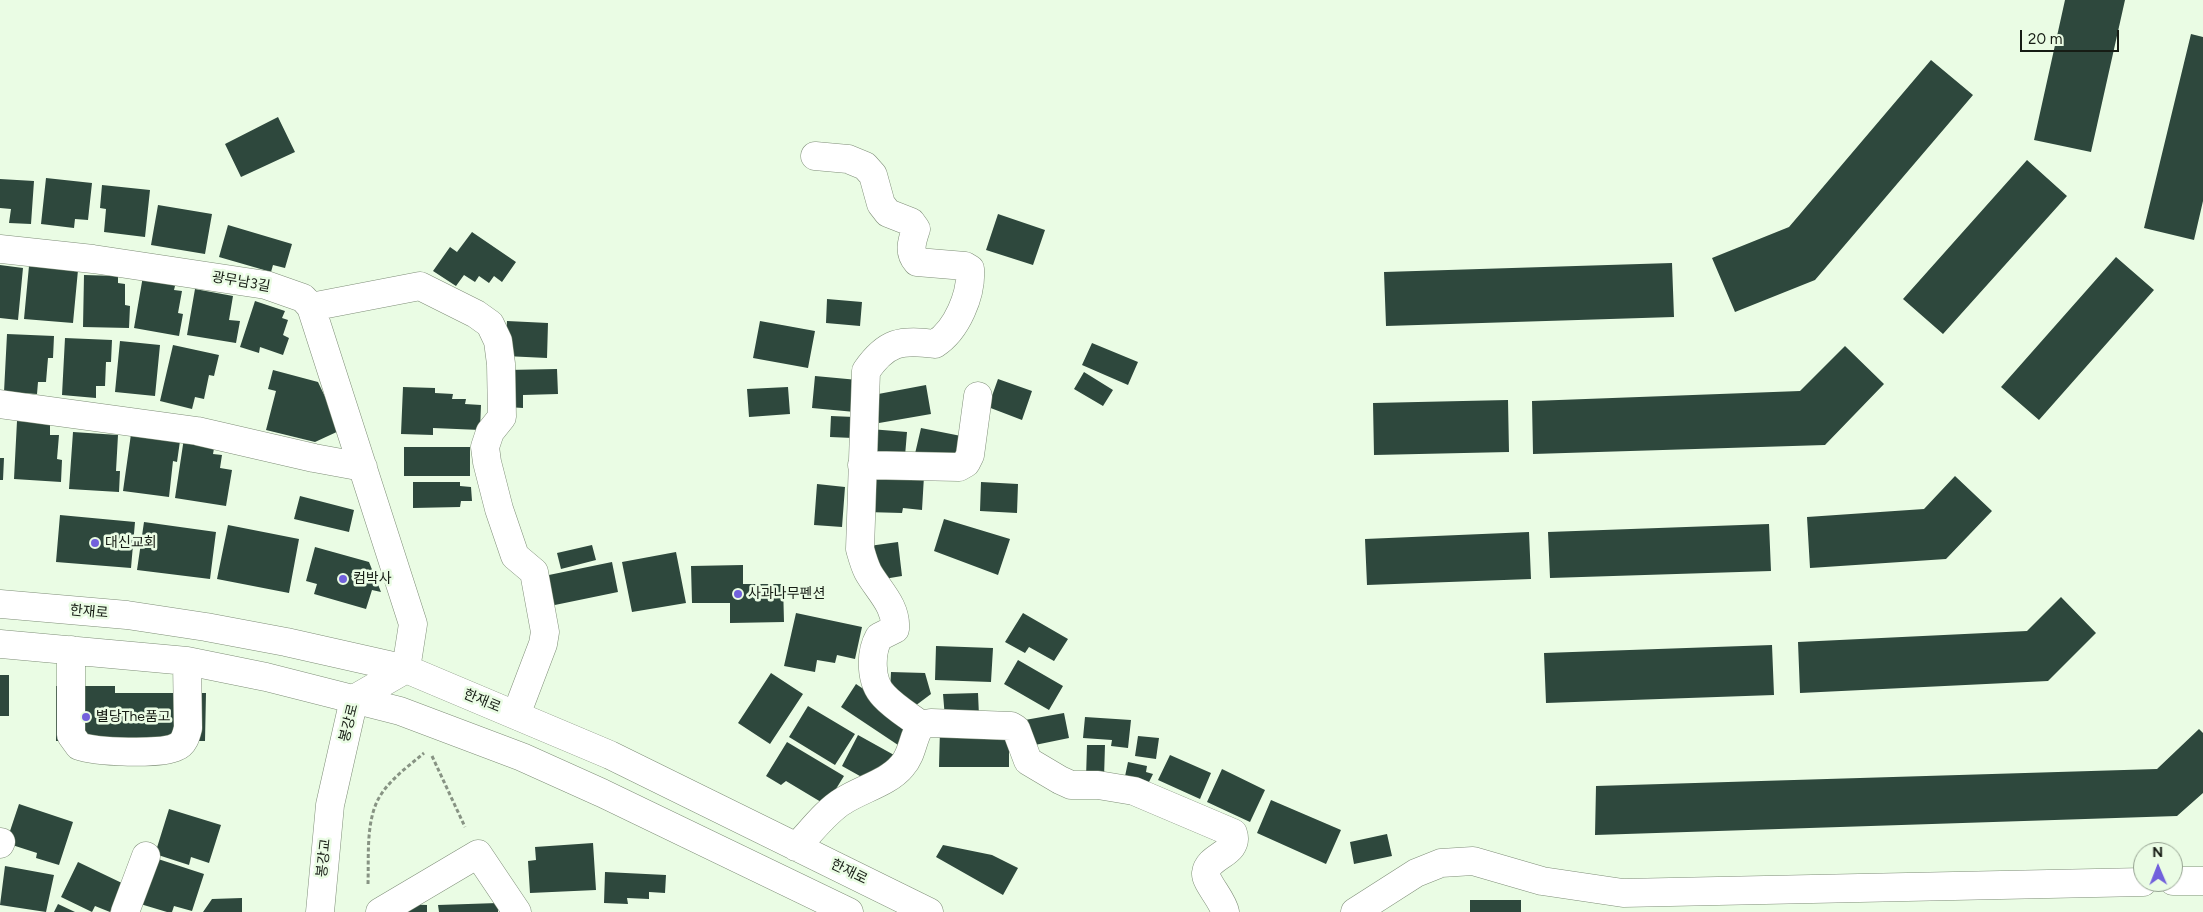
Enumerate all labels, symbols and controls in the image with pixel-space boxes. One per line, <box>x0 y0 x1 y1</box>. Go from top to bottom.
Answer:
scale bar <box>2023 20 2122 52</box>
text: 20 m <box>2028 30 2062 48</box>
street label: 광무남3길 <box>210 269 272 295</box>
place label: 대신교회 <box>105 535 157 551</box>
marker: 대신교회 <box>89 537 101 549</box>
place label: 컴박사 <box>353 571 392 587</box>
marker: 컴박사 <box>337 573 349 585</box>
place label: 사과나무펜션 <box>748 586 825 602</box>
marker: 사과나무펜션 <box>732 588 744 600</box>
street label: 한재로 <box>69 602 109 622</box>
street label: 한재로 <box>461 686 503 716</box>
street label: 봉강로 <box>336 702 362 744</box>
place label: 별당The품고 <box>96 709 171 725</box>
marker: 별당The품고 <box>80 711 92 723</box>
street label: 봉강교 <box>314 838 334 878</box>
north arrow <box>2133 842 2183 892</box>
text: N <box>2152 844 2163 861</box>
street label: 한재로 <box>828 856 870 888</box>

